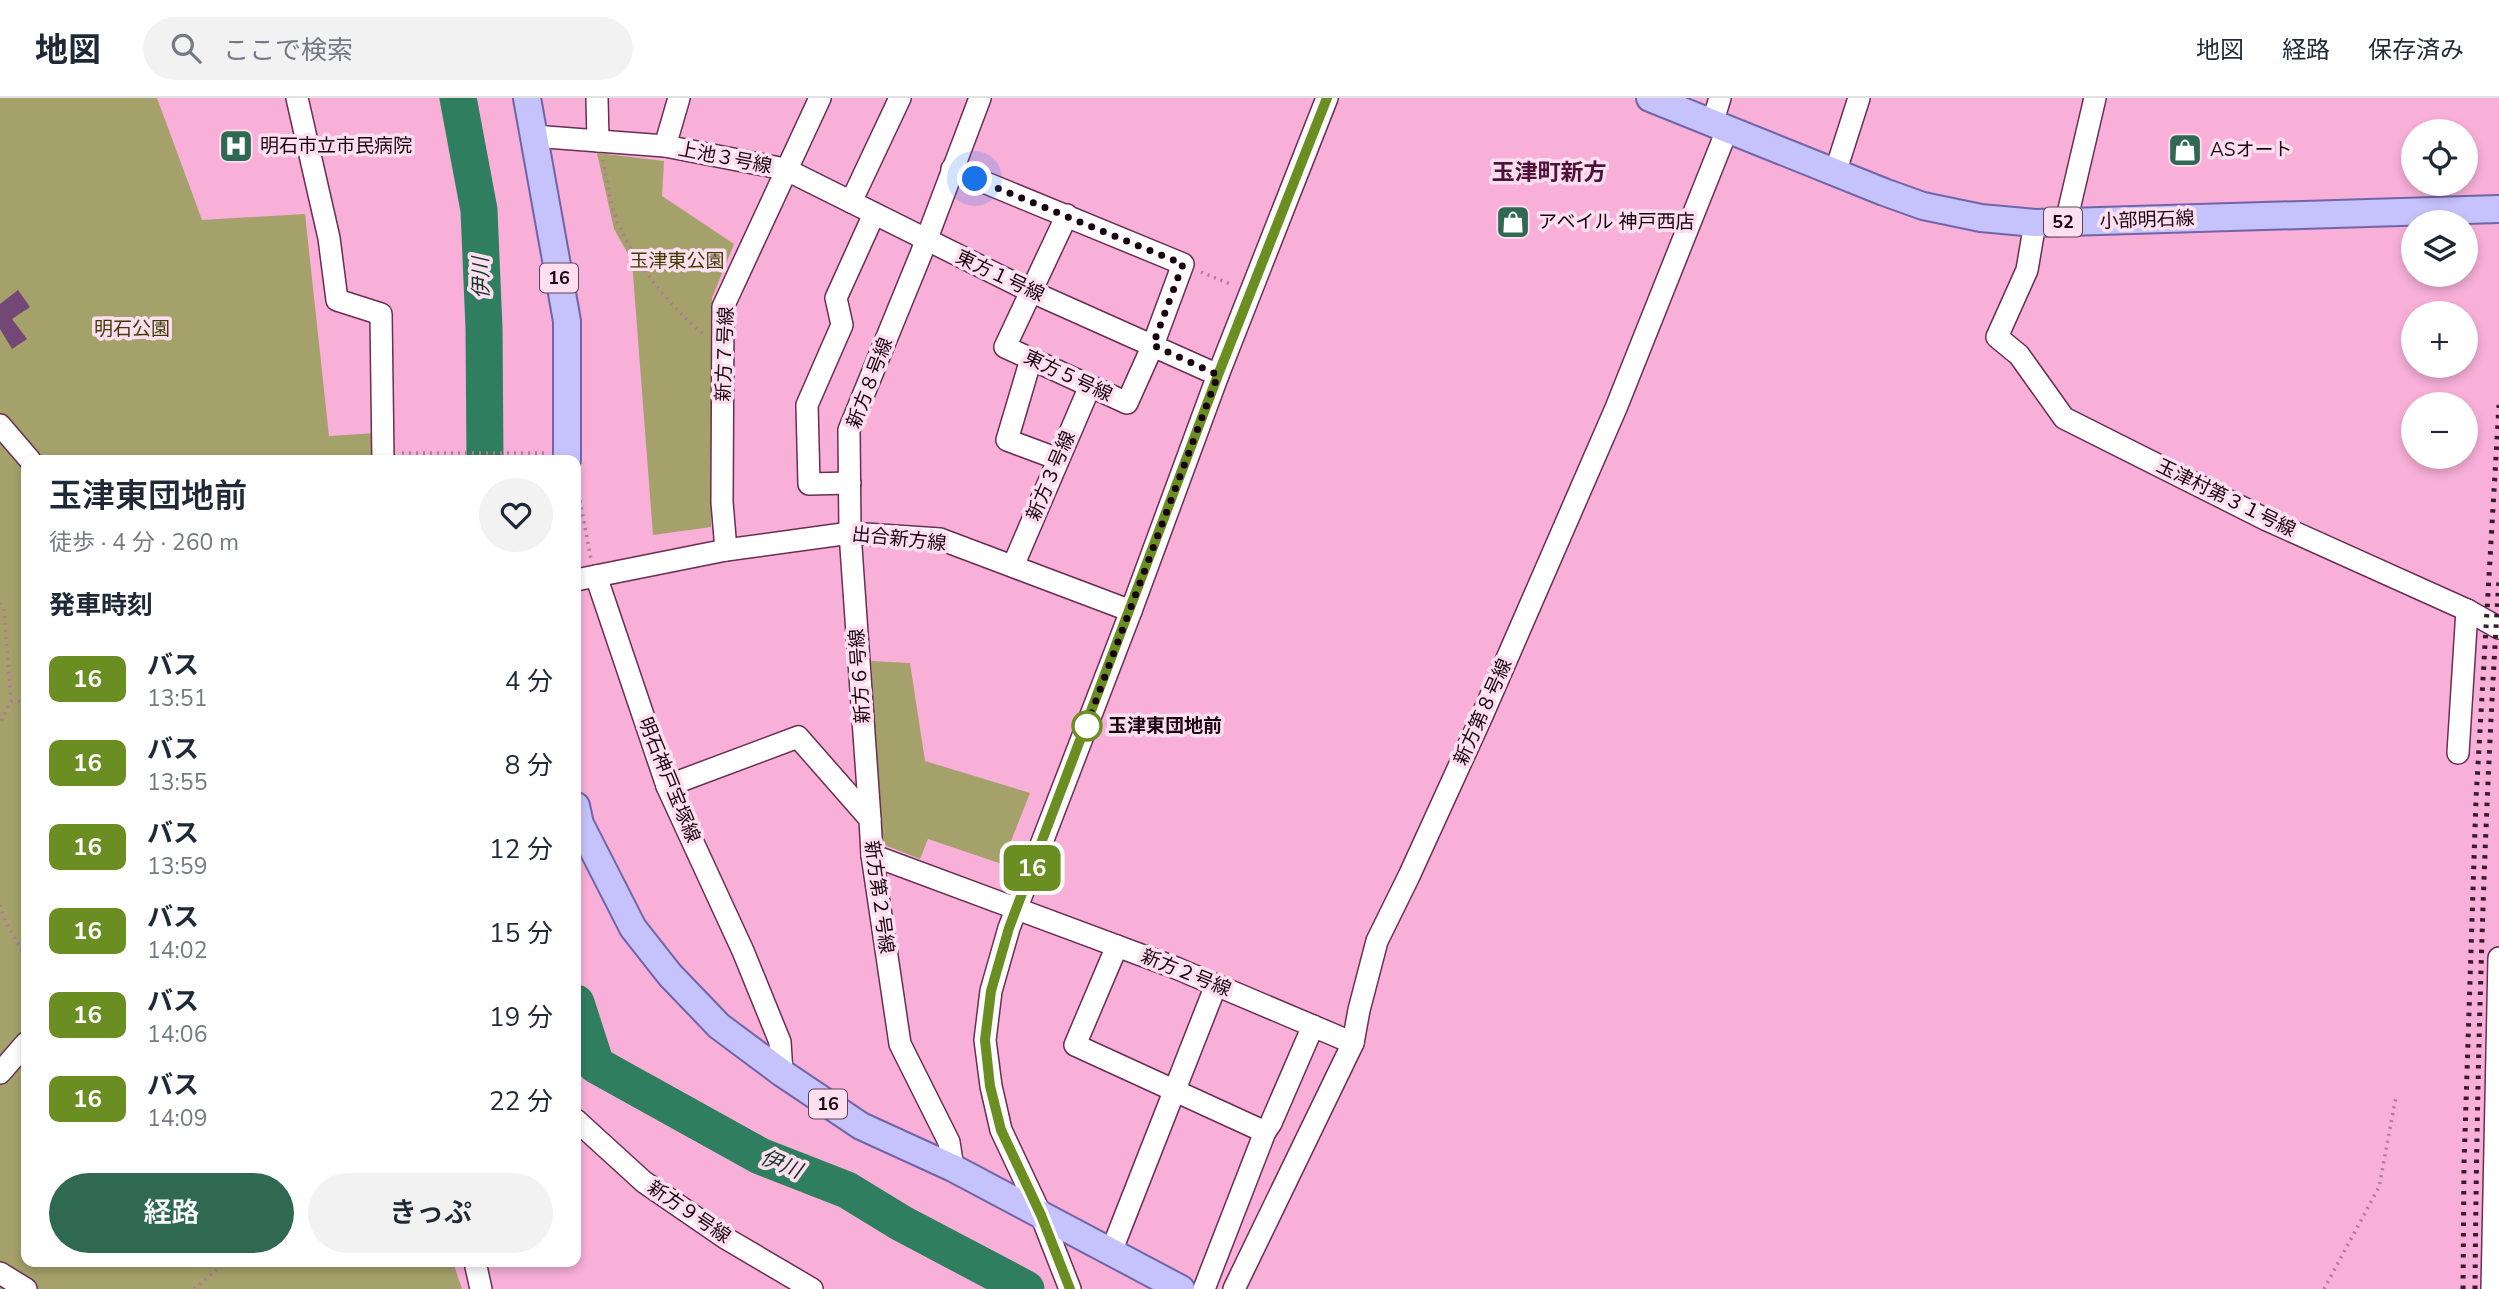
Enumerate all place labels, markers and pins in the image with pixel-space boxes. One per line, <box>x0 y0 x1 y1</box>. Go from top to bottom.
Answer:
hospital icon: 明石市立市民病院 <box>217 127 255 165</box>
shop icon: ASオート <box>2166 131 2204 169</box>
place label: 明石市立市民病院 <box>260 133 412 159</box>
place label: ASオート <box>2210 137 2292 163</box>
shop icon: アベイル 神戸西店 <box>1494 203 1532 241</box>
place label: アベイル 神戸西店 <box>1538 209 1695 235</box>
marker: 玉津東団地前 <box>1072 711 1102 741</box>
place label: 玉津東団地前 <box>1108 713 1222 739</box>

